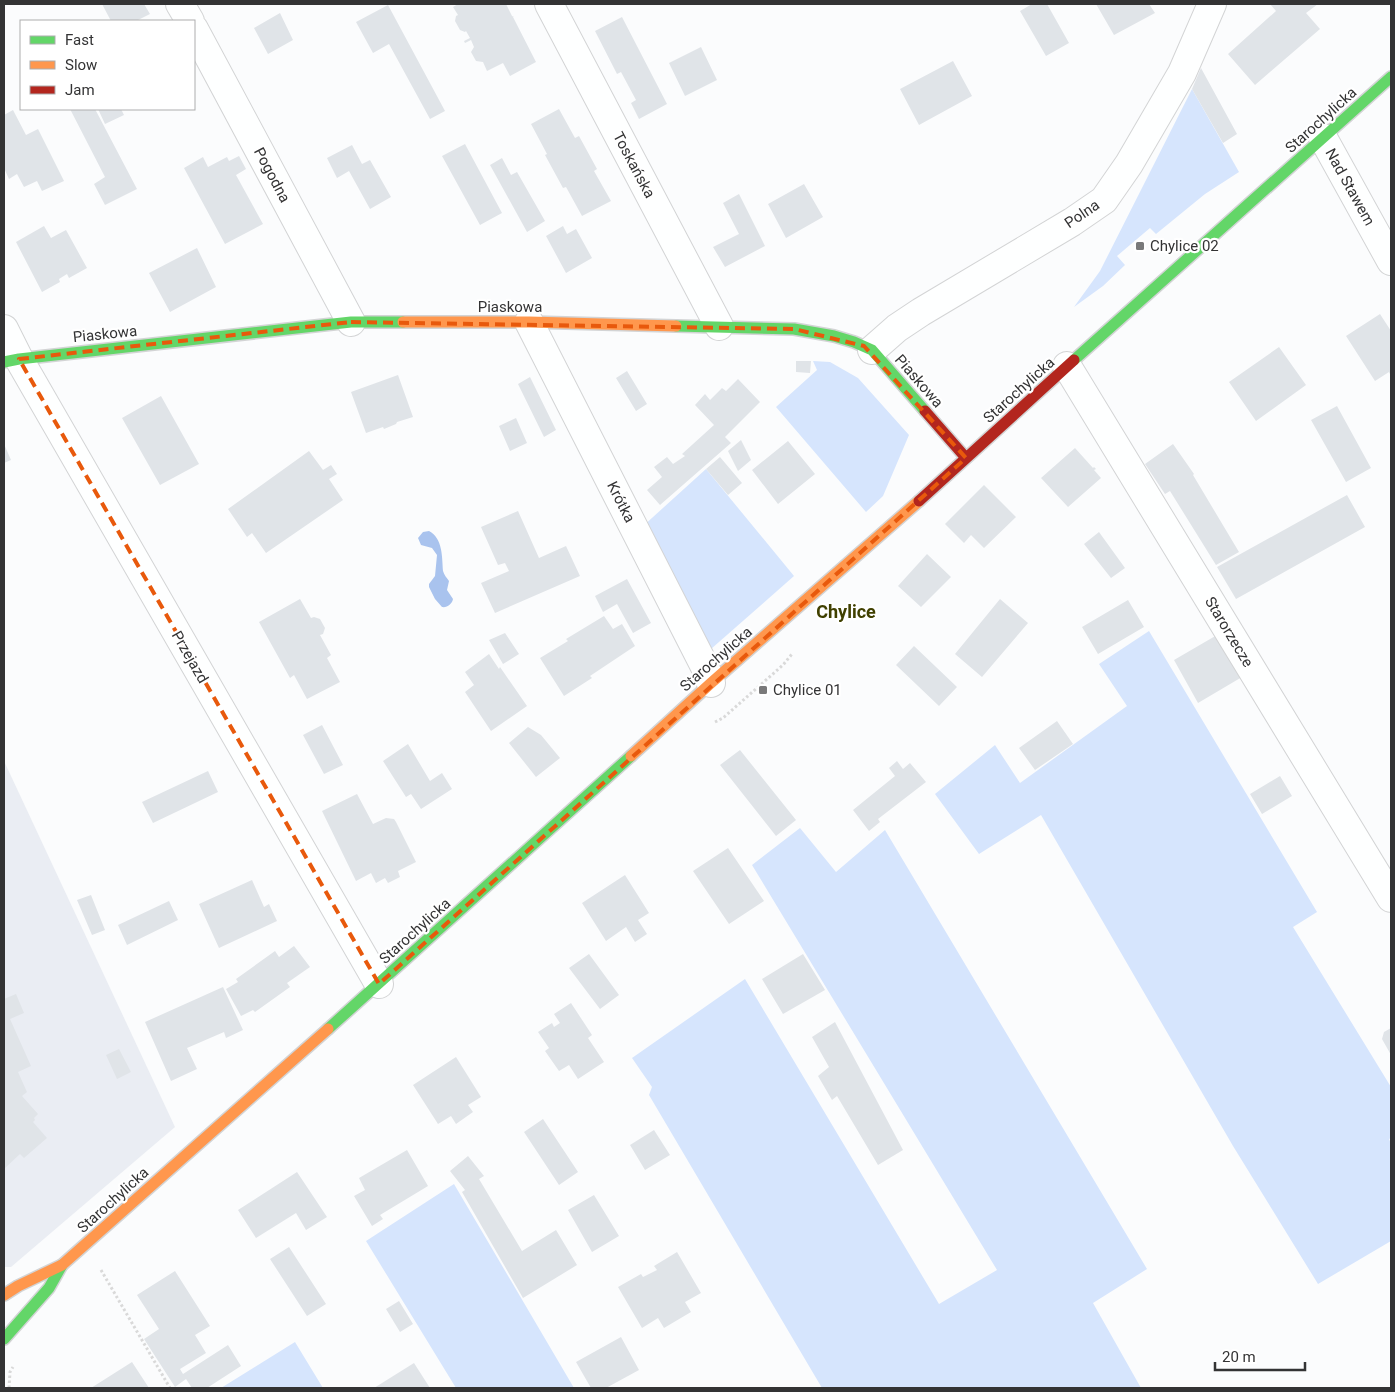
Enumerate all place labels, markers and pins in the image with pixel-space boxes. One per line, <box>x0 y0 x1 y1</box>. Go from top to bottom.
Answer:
place label: Chylice 02 <box>1150 237 1219 255</box>
marker: Chylice 02 <box>1134 240 1146 252</box>
place label: Chylice 01 <box>773 681 842 699</box>
marker: Chylice 01 <box>757 684 769 696</box>

